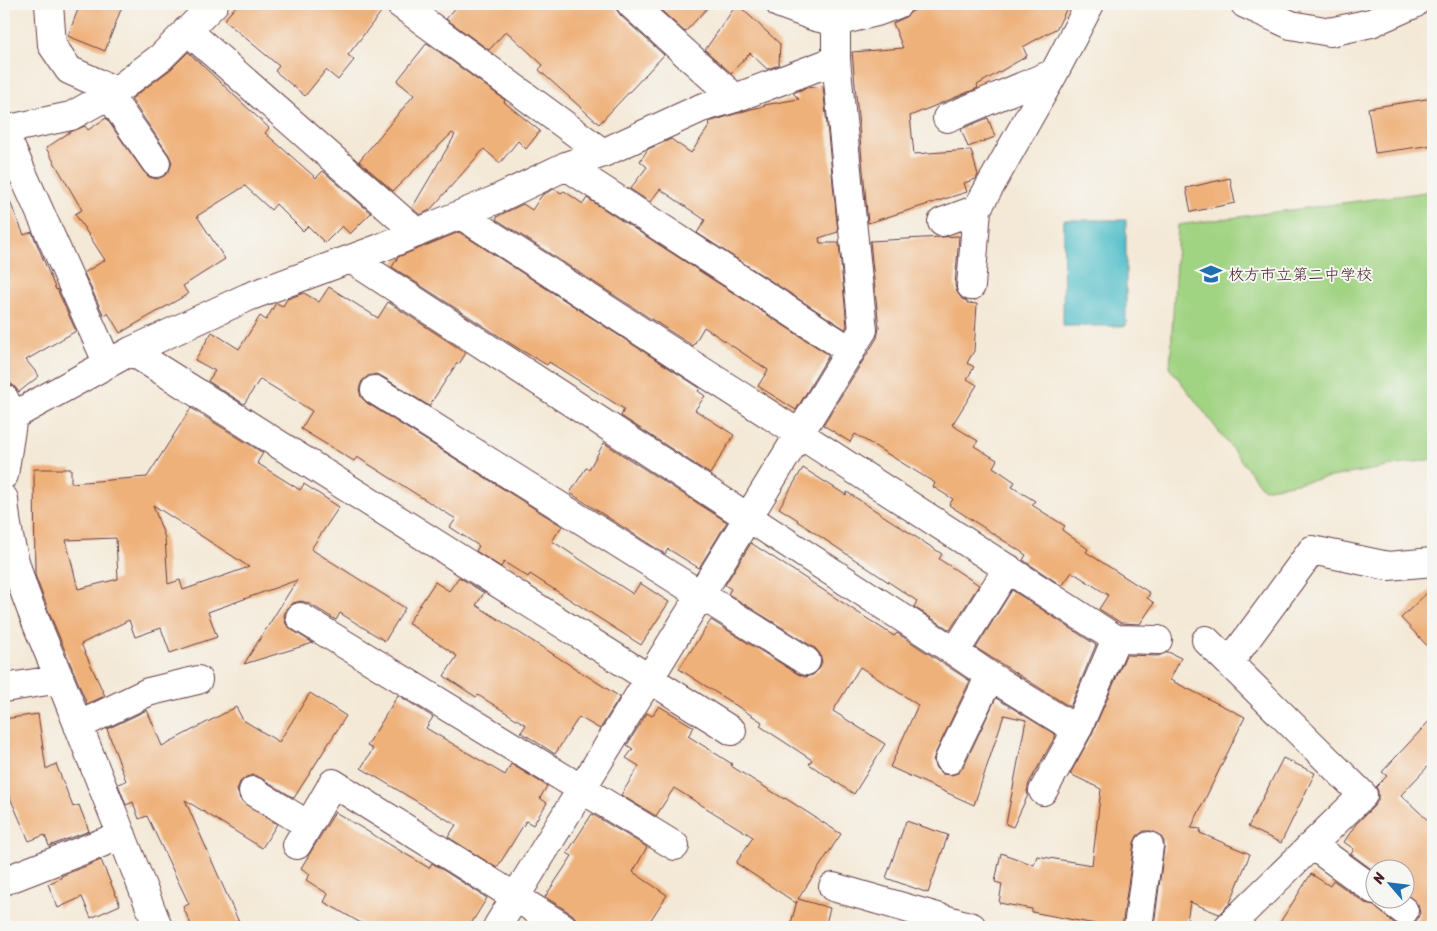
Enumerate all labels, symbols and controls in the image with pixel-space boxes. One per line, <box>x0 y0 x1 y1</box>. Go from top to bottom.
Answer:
place label: 枚方市立第二中学校 <box>1228 260 1372 289</box>
school or university icon: 枚方市立第二中学校 <box>1198 261 1224 287</box>
north arrow <box>1364 858 1414 908</box>
text: N <box>1365 868 1392 889</box>

